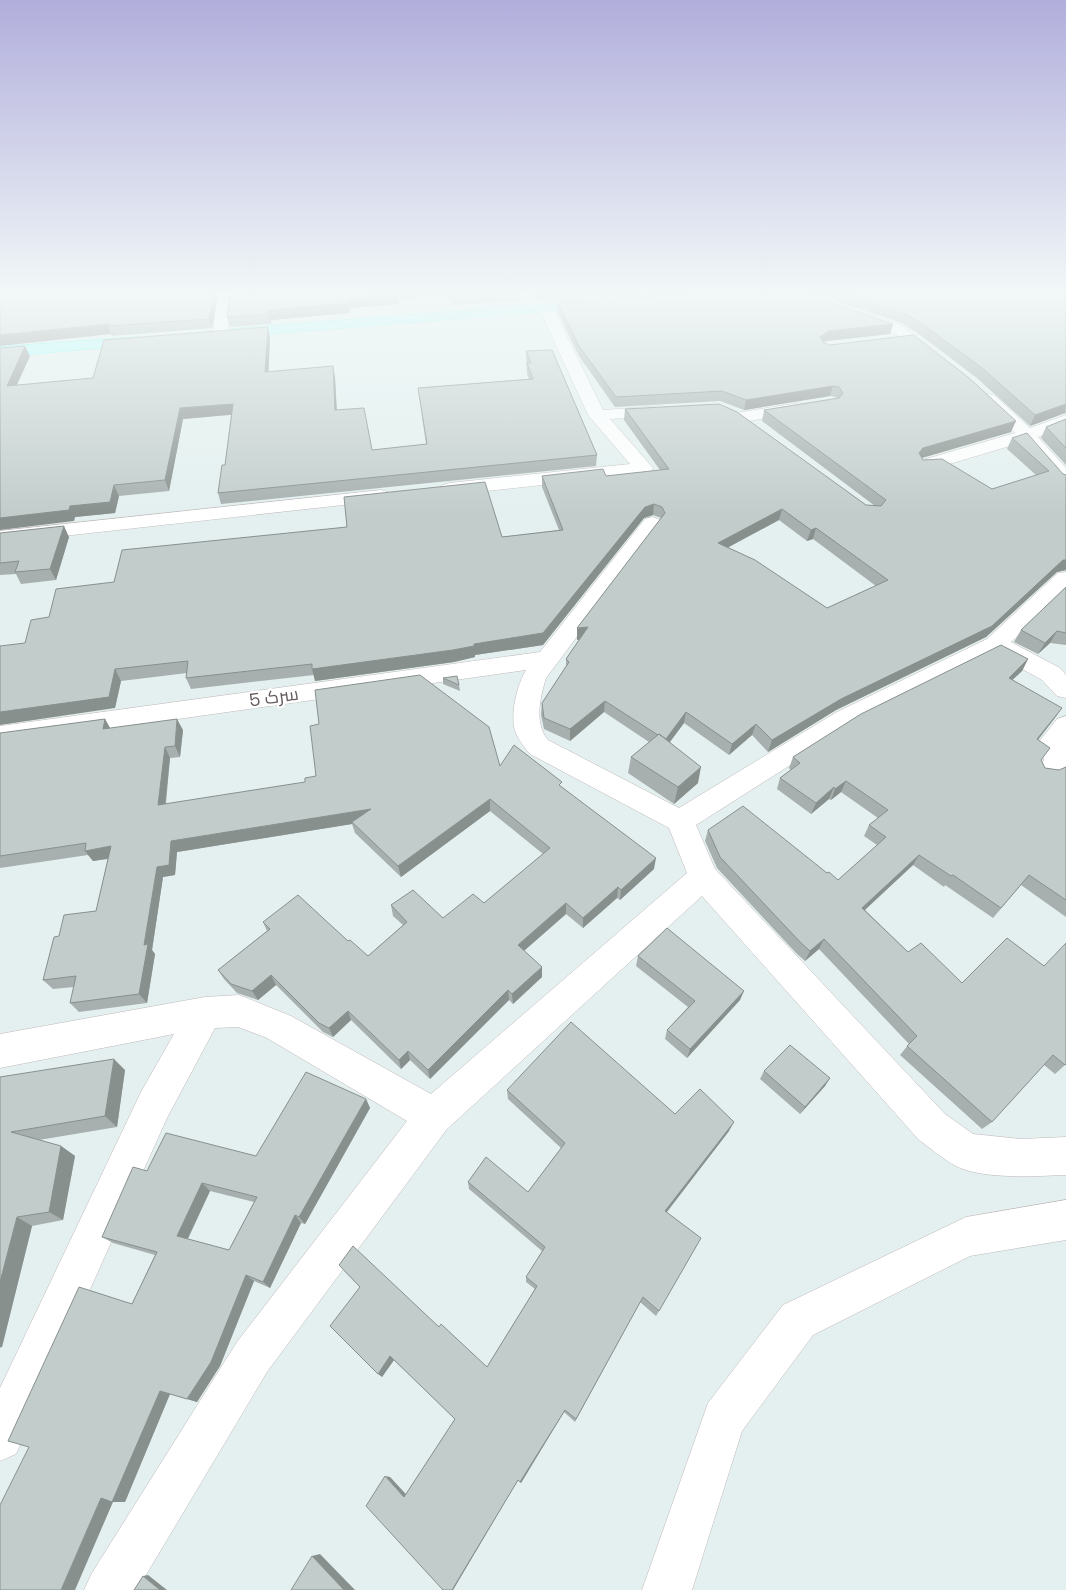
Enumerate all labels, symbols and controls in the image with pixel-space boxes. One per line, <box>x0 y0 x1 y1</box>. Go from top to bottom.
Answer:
street label: سرک 5 <box>248 682 300 711</box>

